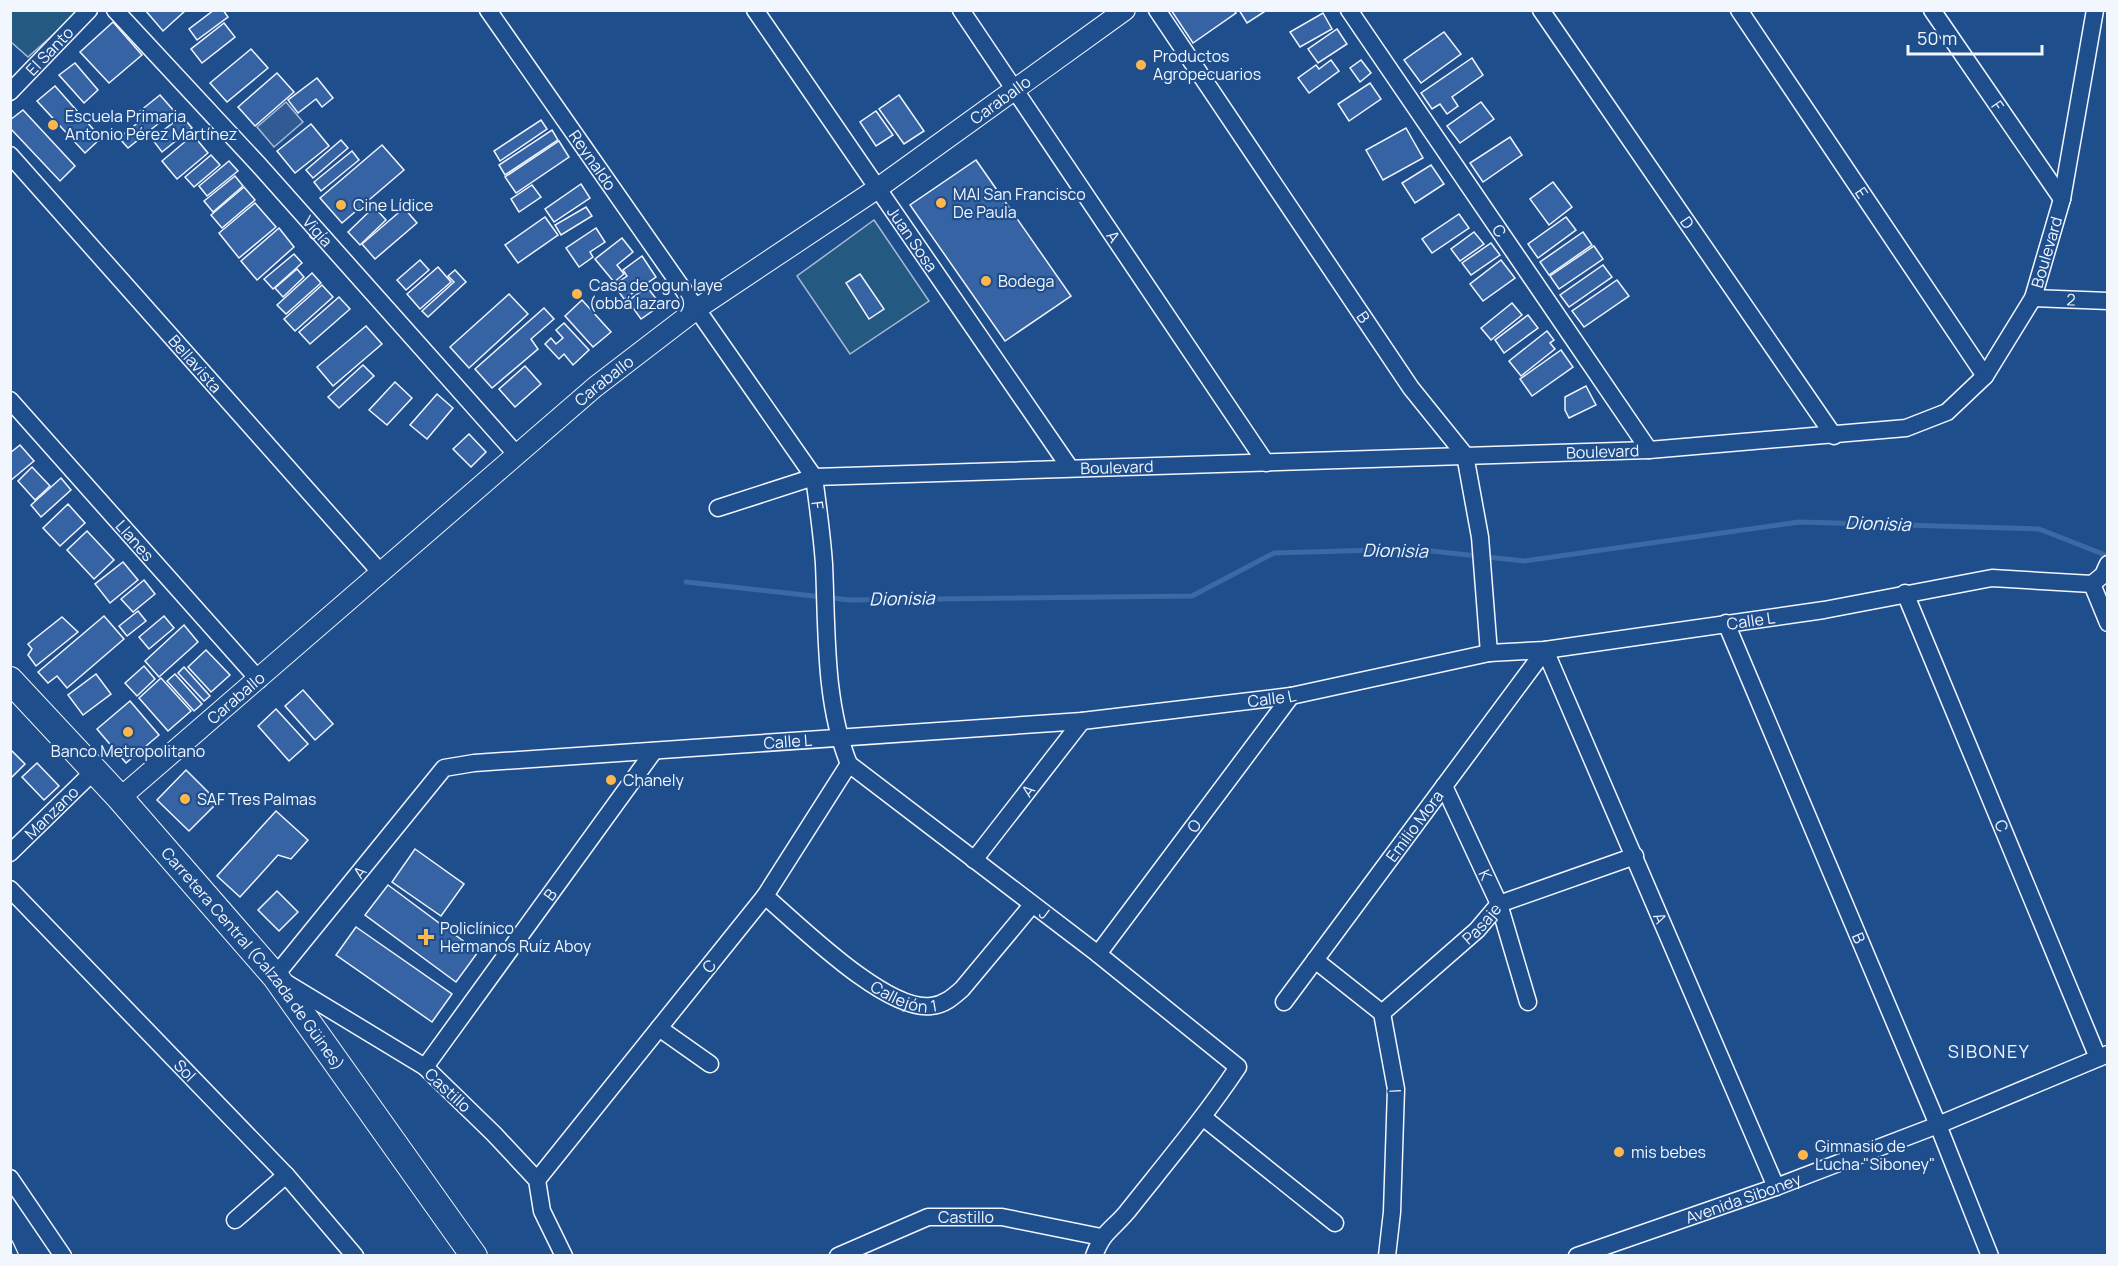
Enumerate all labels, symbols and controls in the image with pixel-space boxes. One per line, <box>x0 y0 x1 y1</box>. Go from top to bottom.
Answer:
scale bar <box>1908 18 2042 56</box>
street label: El Santo <box>21 22 78 80</box>
text: 50 m <box>1917 26 1957 50</box>
place label: Productos Agropecuarios <box>1153 45 1261 85</box>
marker: Productos Agropecuarios <box>1134 58 1148 72</box>
street label: Caraballo <box>965 70 1035 129</box>
street label: F <box>1986 96 2009 115</box>
place label: Escuela Primaria Antonio Pérez Martínez <box>65 105 237 145</box>
marker: Escuela Primaria Antonio Pérez Martínez <box>46 118 60 132</box>
street label: Reynaldo <box>564 126 621 195</box>
place label: MAI San Francisco De Paula <box>953 183 1086 223</box>
street label: E <box>1850 183 1873 203</box>
place label: Cine Lídice <box>353 194 433 216</box>
marker: MAI San Francisco De Paula <box>934 196 948 210</box>
marker: Cine Lídice <box>334 198 348 212</box>
street label: Juan Sosa <box>882 202 943 276</box>
street label: Vigía <box>298 211 338 252</box>
street label: D <box>1675 212 1699 233</box>
street label: Boulevard <box>2026 214 2067 290</box>
street label: C <box>1487 220 1512 242</box>
street label: A <box>1102 226 1125 247</box>
place label: Bodega <box>998 270 1054 292</box>
place label: Casa de ogun laye (obbá lazaro) <box>589 274 723 314</box>
marker: Bodega <box>979 274 993 288</box>
marker: Casa de ogun laye (obbá lazaro) <box>570 287 584 301</box>
street label: 2 <box>2066 288 2076 311</box>
street label: B <box>1351 307 1375 327</box>
street label: Bellavista <box>163 330 227 397</box>
street label: Caraballo <box>570 350 638 411</box>
street label: Boulevard <box>1566 439 1640 464</box>
street label: Boulevard <box>1080 455 1154 479</box>
street label: F <box>806 500 829 511</box>
water label: Dionisia <box>1845 510 1912 536</box>
street label: Llanes <box>111 515 159 566</box>
water label: Dionisia <box>1362 537 1429 563</box>
water label: Dionisia <box>869 585 936 611</box>
street label: Calle L <box>1725 606 1776 635</box>
street label: Caraballo <box>202 667 269 729</box>
street label: Calle L <box>1246 684 1298 712</box>
marker: Banco Metropolitano <box>121 725 135 739</box>
street label: Calle L <box>763 729 813 754</box>
place label: Banco Metropolitano <box>51 740 205 762</box>
place label: Chanely <box>623 769 684 791</box>
marker: Chanely <box>604 773 618 787</box>
street label: A <box>1016 780 1040 801</box>
street label: Manzano <box>20 781 83 844</box>
street label: Emilio Mora <box>1381 786 1448 866</box>
place label: SAF Tres Palmas <box>197 788 316 810</box>
marker: SAF Tres Palmas <box>178 792 192 806</box>
street label: O <box>1182 814 1206 837</box>
street label: C <box>1989 816 2014 835</box>
street label: Carretera Central (Calzada de Güines) <box>157 842 349 1075</box>
street label: A <box>348 861 371 883</box>
street label: K <box>1473 866 1498 884</box>
street label: B <box>538 884 562 905</box>
street label: Pasaje <box>1457 898 1506 949</box>
street label: J <box>1035 902 1054 924</box>
street label: A <box>1648 909 1672 927</box>
place label: Policlínico Hermanos Ruíz Aboy <box>440 917 592 957</box>
marker: Policlínico Hermanos Ruíz Aboy <box>417 928 435 946</box>
street label: B <box>1847 929 1871 947</box>
street label: C <box>697 955 721 977</box>
street label: Callejón 1 <box>866 975 939 1018</box>
district label: SIBONEY <box>1948 1039 2030 1063</box>
street label: Sol <box>169 1054 201 1086</box>
street label: Castillo <box>420 1063 476 1117</box>
street label: I <box>1384 1089 1406 1093</box>
place label: Gimnasio de Lucha "Siboney" <box>1815 1135 1935 1175</box>
place label: mis bebes <box>1631 1141 1706 1163</box>
marker: mis bebes <box>1612 1145 1626 1159</box>
marker: Gimnasio de Lucha "Siboney" <box>1796 1148 1810 1162</box>
street label: Avenida Siboney <box>1683 1167 1805 1229</box>
street label: Castillo <box>938 1206 994 1228</box>

